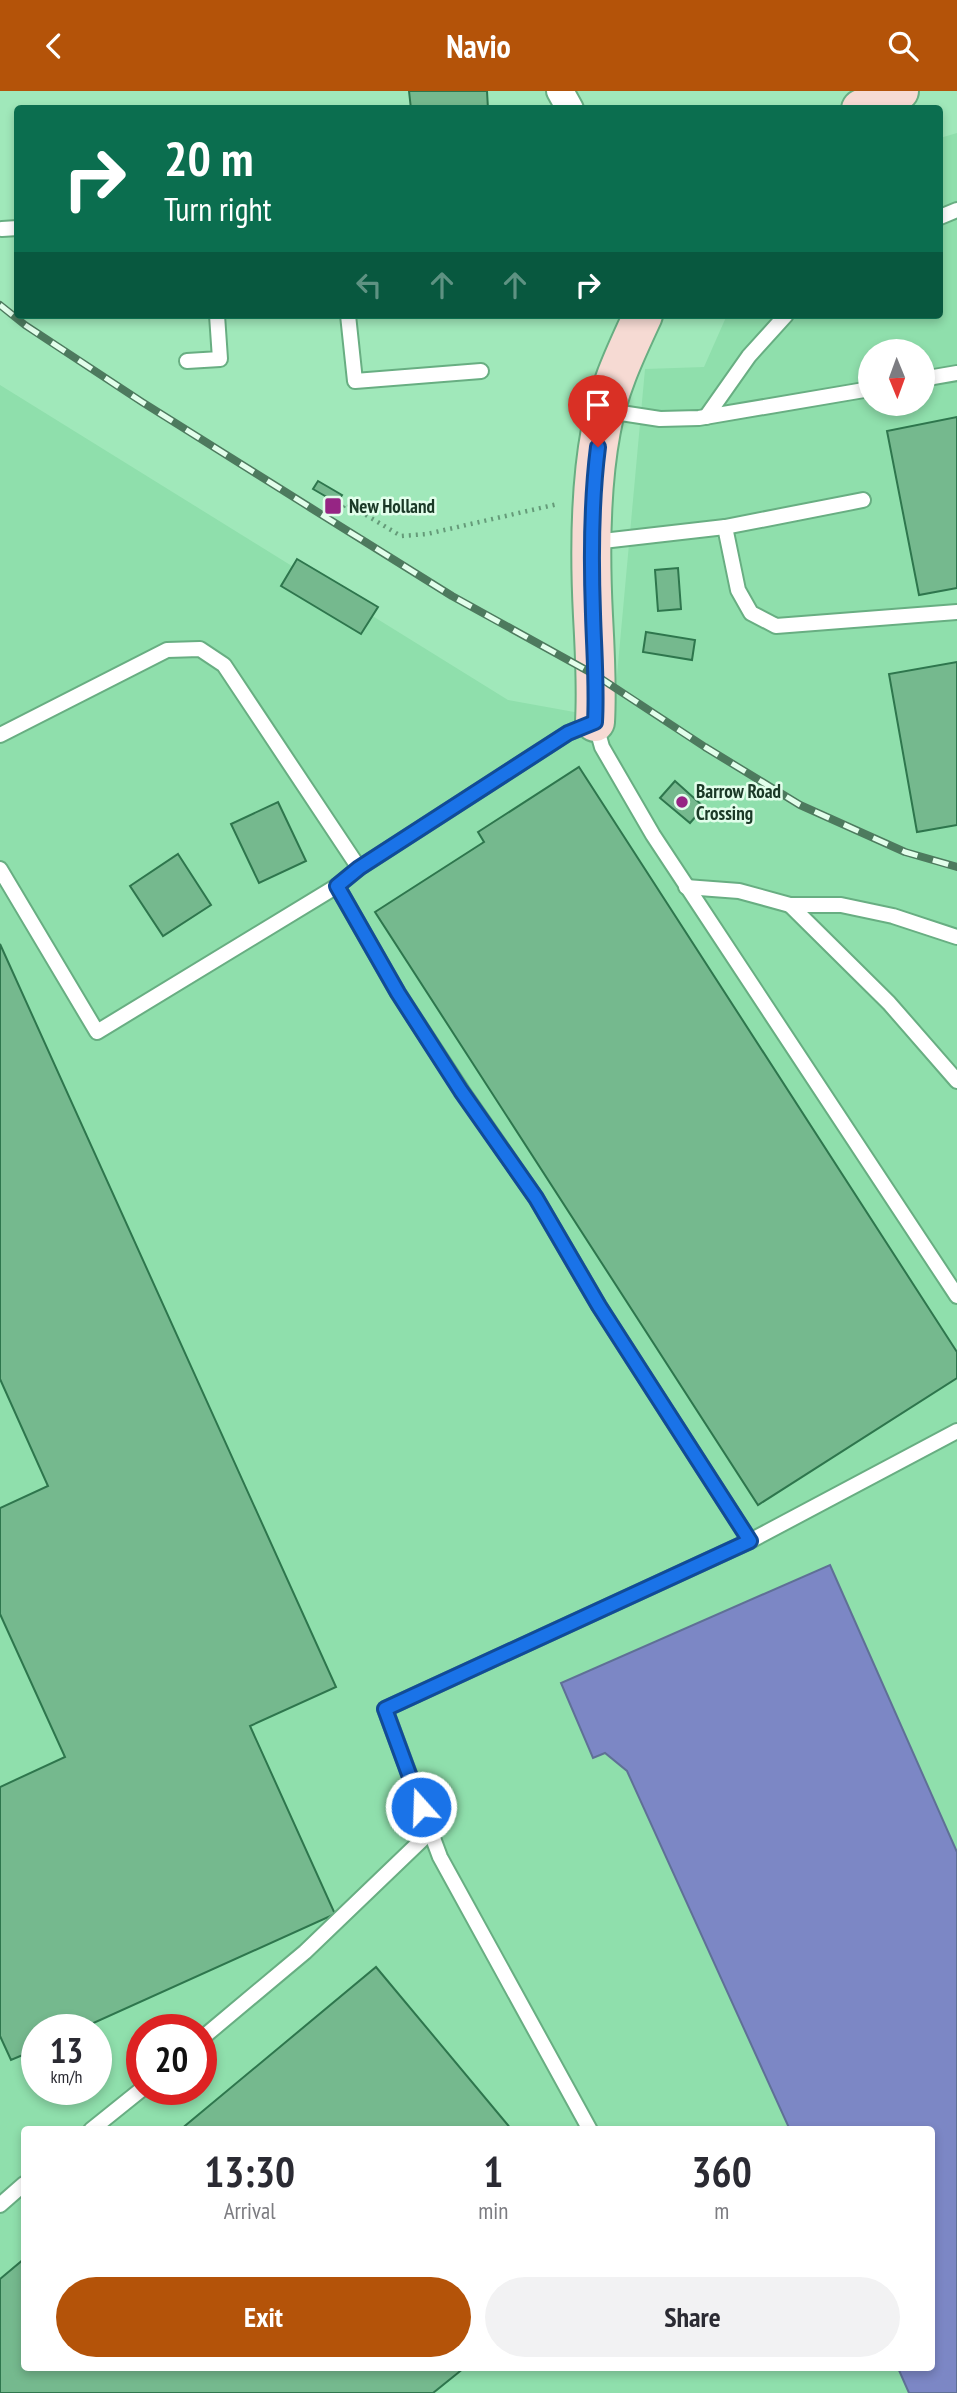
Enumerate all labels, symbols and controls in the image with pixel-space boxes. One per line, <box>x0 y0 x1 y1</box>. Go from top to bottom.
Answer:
text: Navio <box>446 25 511 67</box>
icon: back <box>35 27 73 65</box>
icon: search <box>884 27 922 65</box>
text: 20 m <box>164 126 253 190</box>
icon: right <box>49 133 140 224</box>
text: Turn right <box>164 188 272 230</box>
icon: left <box>350 266 388 304</box>
icon: ahead <box>423 266 461 304</box>
icon: ahead <box>496 266 534 304</box>
icon: right <box>569 266 607 304</box>
north arrow <box>858 339 934 417</box>
map controls <box>858 339 935 416</box>
pin <box>568 375 628 447</box>
icon: arrive <box>579 386 617 424</box>
place label: New Holland <box>349 494 435 518</box>
marker: New Holland <box>323 496 343 516</box>
place label: Barrow Road Crossing <box>696 779 781 825</box>
marker: Barrow Road Crossing <box>674 794 690 810</box>
position arrow <box>384 1770 458 1844</box>
speed limit sign: 20 <box>126 2014 217 2105</box>
text: 13 <box>50 2027 83 2073</box>
text: km/h <box>51 2065 82 2088</box>
text: 13:30 <box>204 2144 295 2199</box>
text: 1 <box>483 2144 503 2199</box>
text: 360 <box>692 2144 752 2199</box>
text: Arrival <box>224 2196 276 2225</box>
text: min <box>478 2196 508 2225</box>
text: m <box>714 2196 729 2225</box>
button: Exit <box>56 2277 471 2357</box>
button: Share <box>485 2277 900 2357</box>

